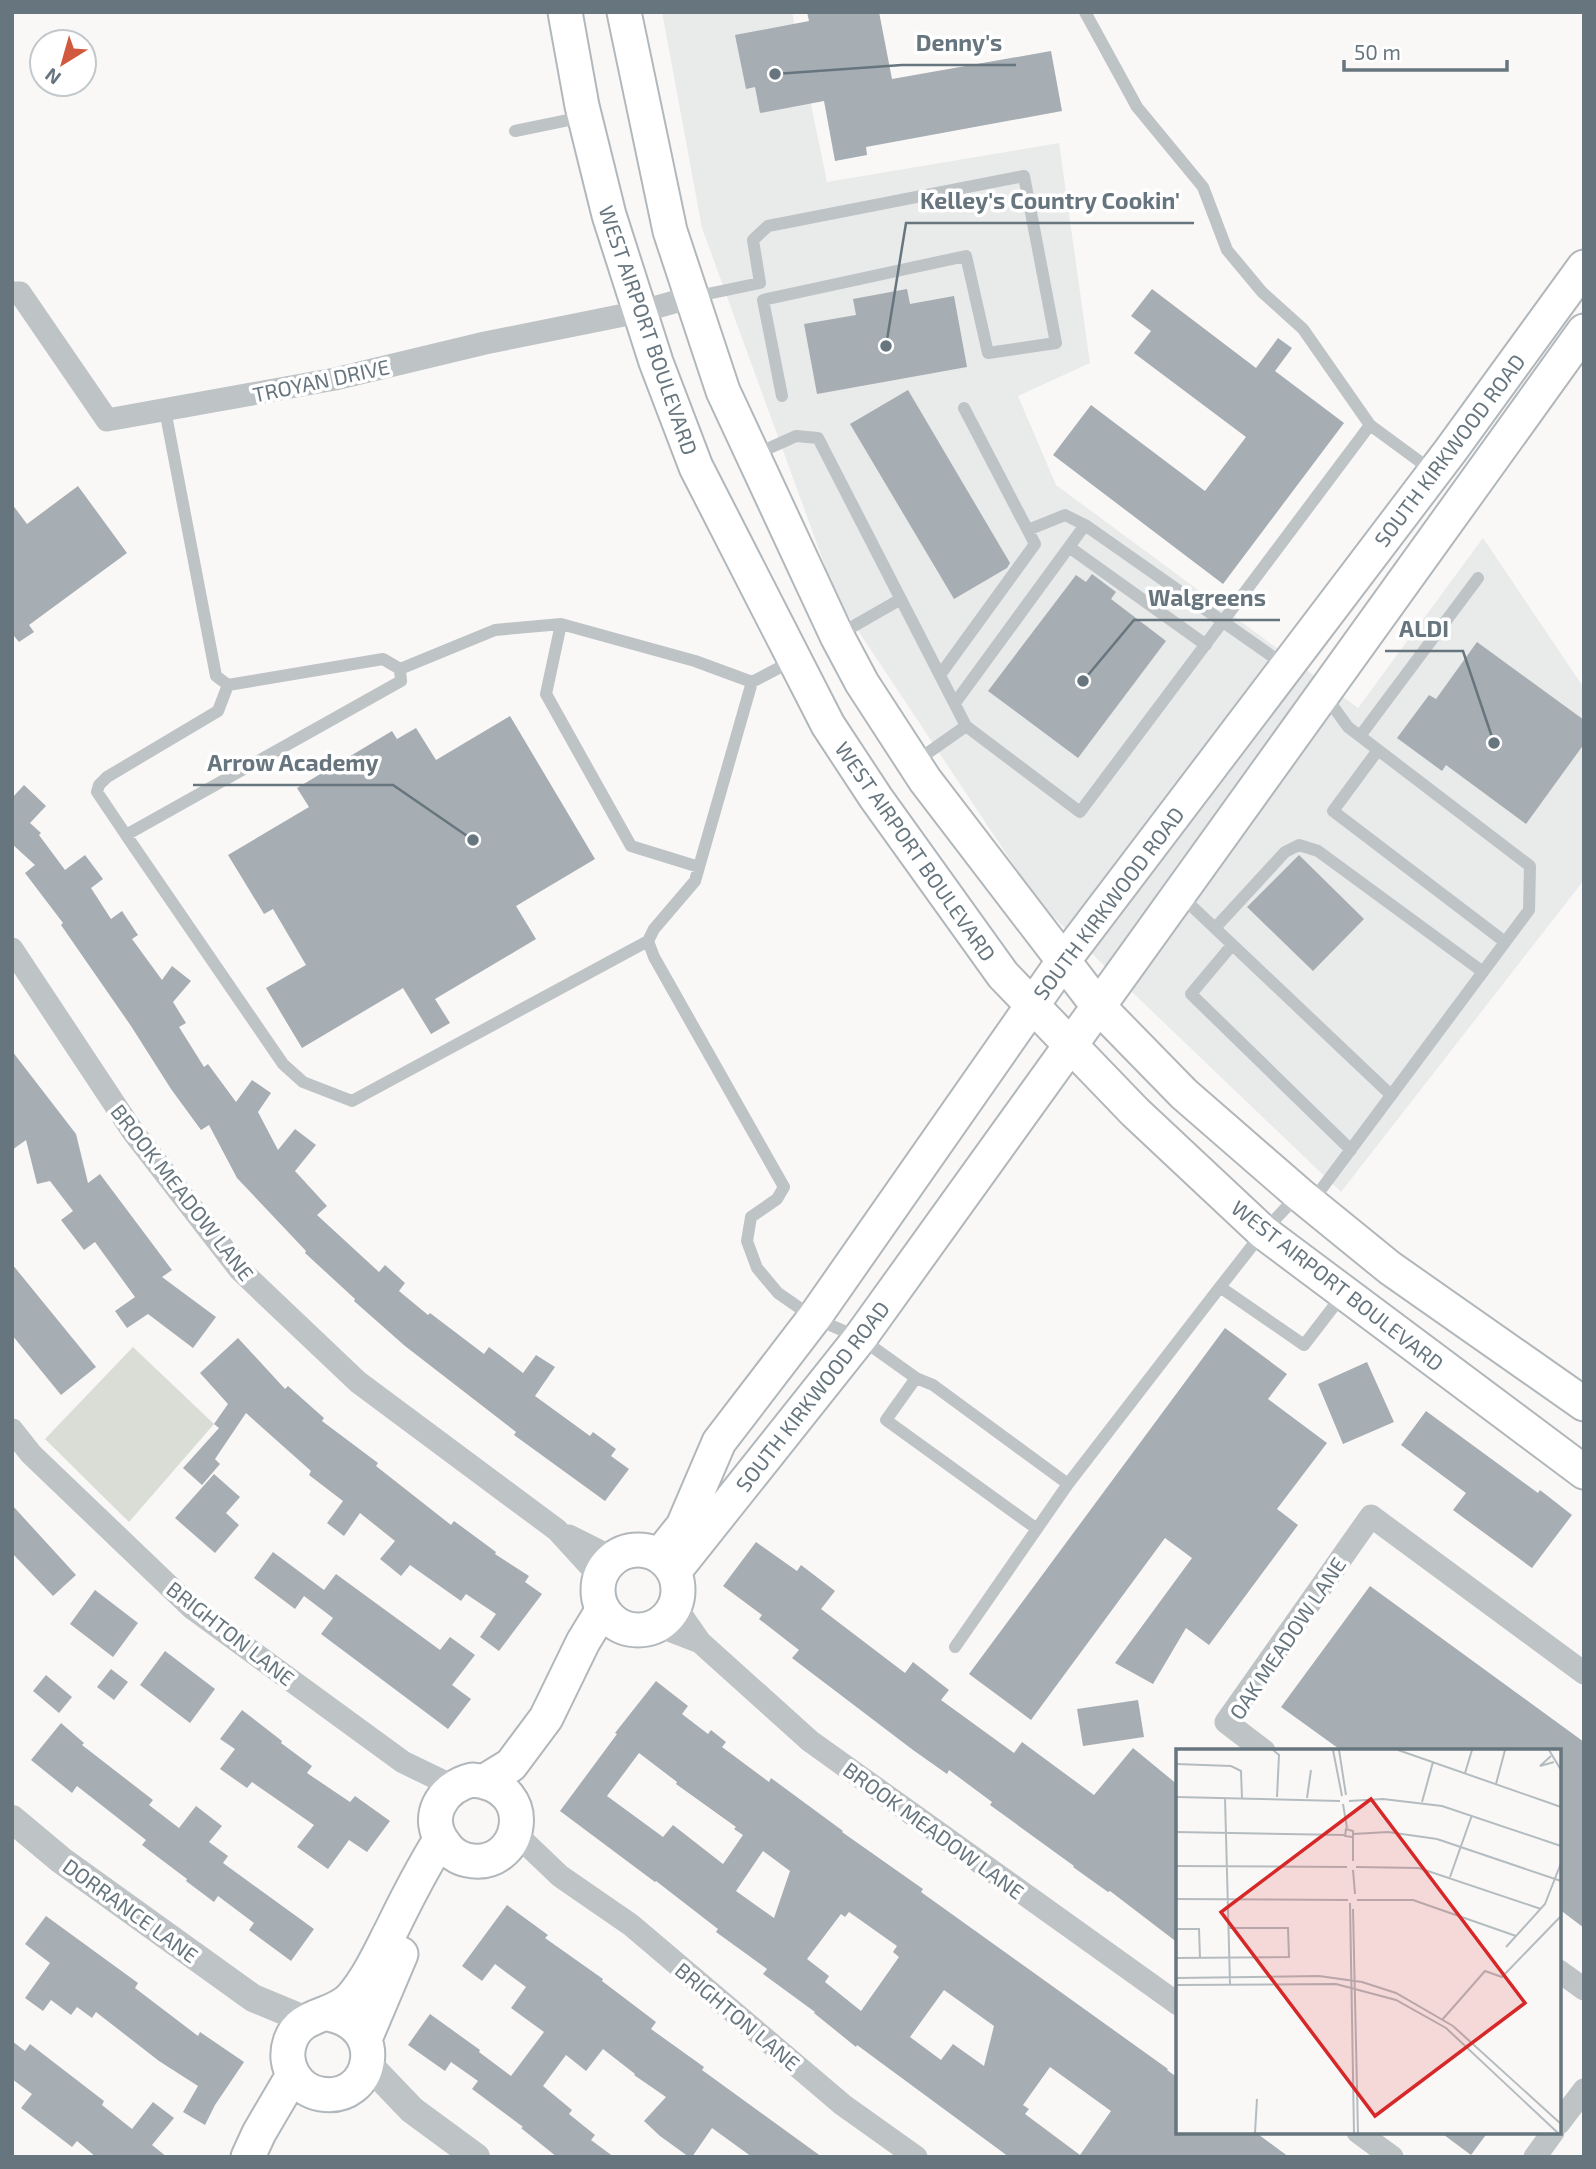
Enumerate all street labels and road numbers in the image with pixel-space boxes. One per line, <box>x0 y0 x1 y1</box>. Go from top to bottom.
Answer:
street label: WEST AIRPORT BOULEVARD <box>595 202 703 458</box>
street label: SOUTH KIRKWOOD ROAD <box>1368 349 1530 551</box>
street label: TROYAN DRIVE <box>250 353 392 407</box>
street label: WEST AIRPORT BOULEVARD <box>831 736 1001 966</box>
street label: SOUTH KIRKWOOD ROAD <box>1027 802 1189 1004</box>
street label: BROOK MEADOW LANE <box>106 1099 260 1285</box>
street label: WEST AIRPORT BOULEVARD <box>1227 1194 1449 1376</box>
street label: SOUTH KIRKWOOD ROAD <box>730 1296 894 1496</box>
street label: OAK MEADOW LANE <box>1224 1552 1350 1724</box>
street label: BRIGHTON LANE <box>162 1576 300 1690</box>
street label: BROOK MEADOW LANE <box>839 1756 1029 1904</box>
street label: DORRANCE LANE <box>59 1853 203 1967</box>
street label: BRIGHTON LANE <box>671 1957 805 2075</box>

